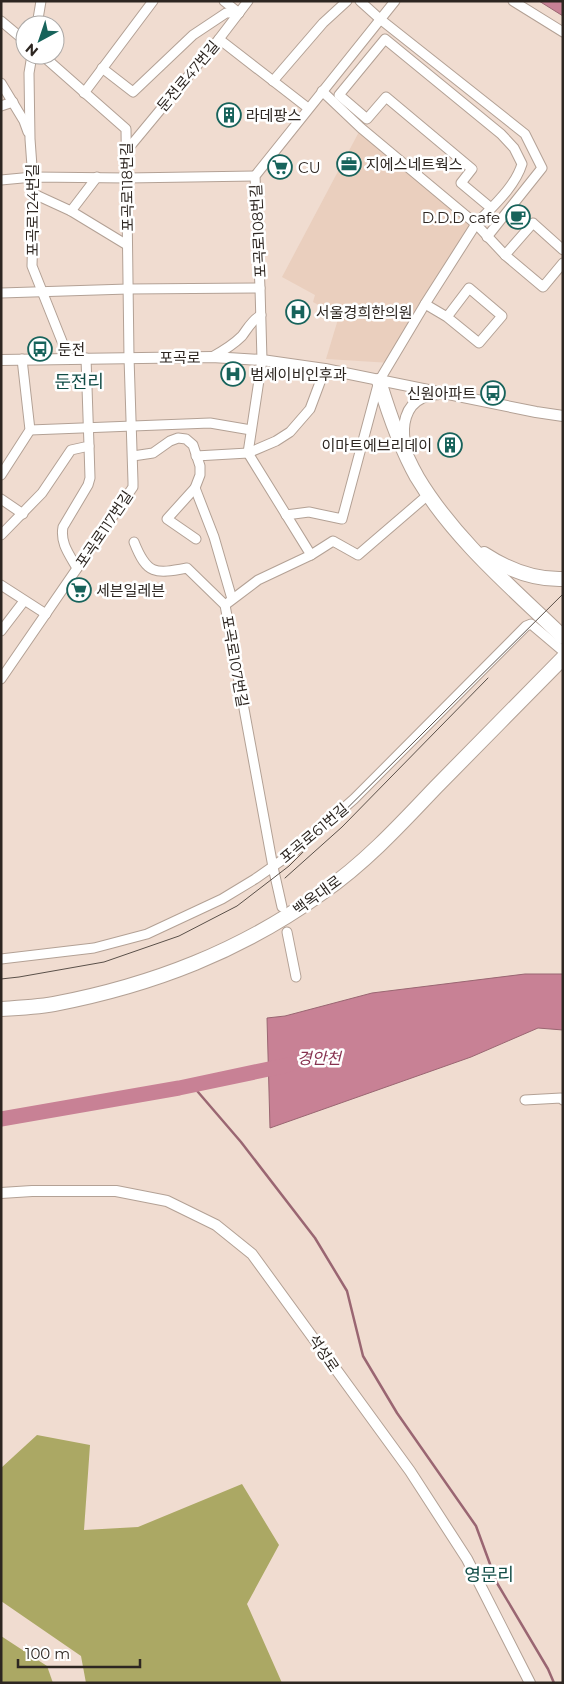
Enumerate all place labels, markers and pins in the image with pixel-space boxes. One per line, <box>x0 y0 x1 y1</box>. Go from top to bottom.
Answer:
building icon: 라데팡스 <box>216 102 242 128</box>
place label: 라데팡스 <box>246 106 301 125</box>
office icon: 지에스네트웍스 <box>336 151 362 177</box>
supermarket icon: CU <box>267 154 293 180</box>
place label: 지에스네트웍스 <box>366 155 463 174</box>
place label: CU <box>298 158 321 177</box>
cafe icon: D.D.D cafe <box>505 204 531 230</box>
place label: D.D.D cafe <box>422 208 500 227</box>
hospital icon: 서울경희한의원 <box>285 299 311 325</box>
place label: 서울경희한의원 <box>316 303 413 322</box>
bus stop icon: 둔전 <box>27 336 53 362</box>
place label: 둔전 <box>58 340 86 359</box>
hospital icon: 범세이비인후과 <box>220 361 246 387</box>
place label: 범세이비인후과 <box>250 365 347 384</box>
bus stop icon: 신원아파트 <box>480 380 506 406</box>
place label: 신원아파트 <box>407 384 476 403</box>
building icon: 이마트에브리데이 <box>437 432 463 458</box>
place label: 이마트에브리데이 <box>322 436 432 455</box>
supermarket icon: 세븐일레븐 <box>66 577 92 603</box>
place label: 세븐일레븐 <box>96 581 165 600</box>

